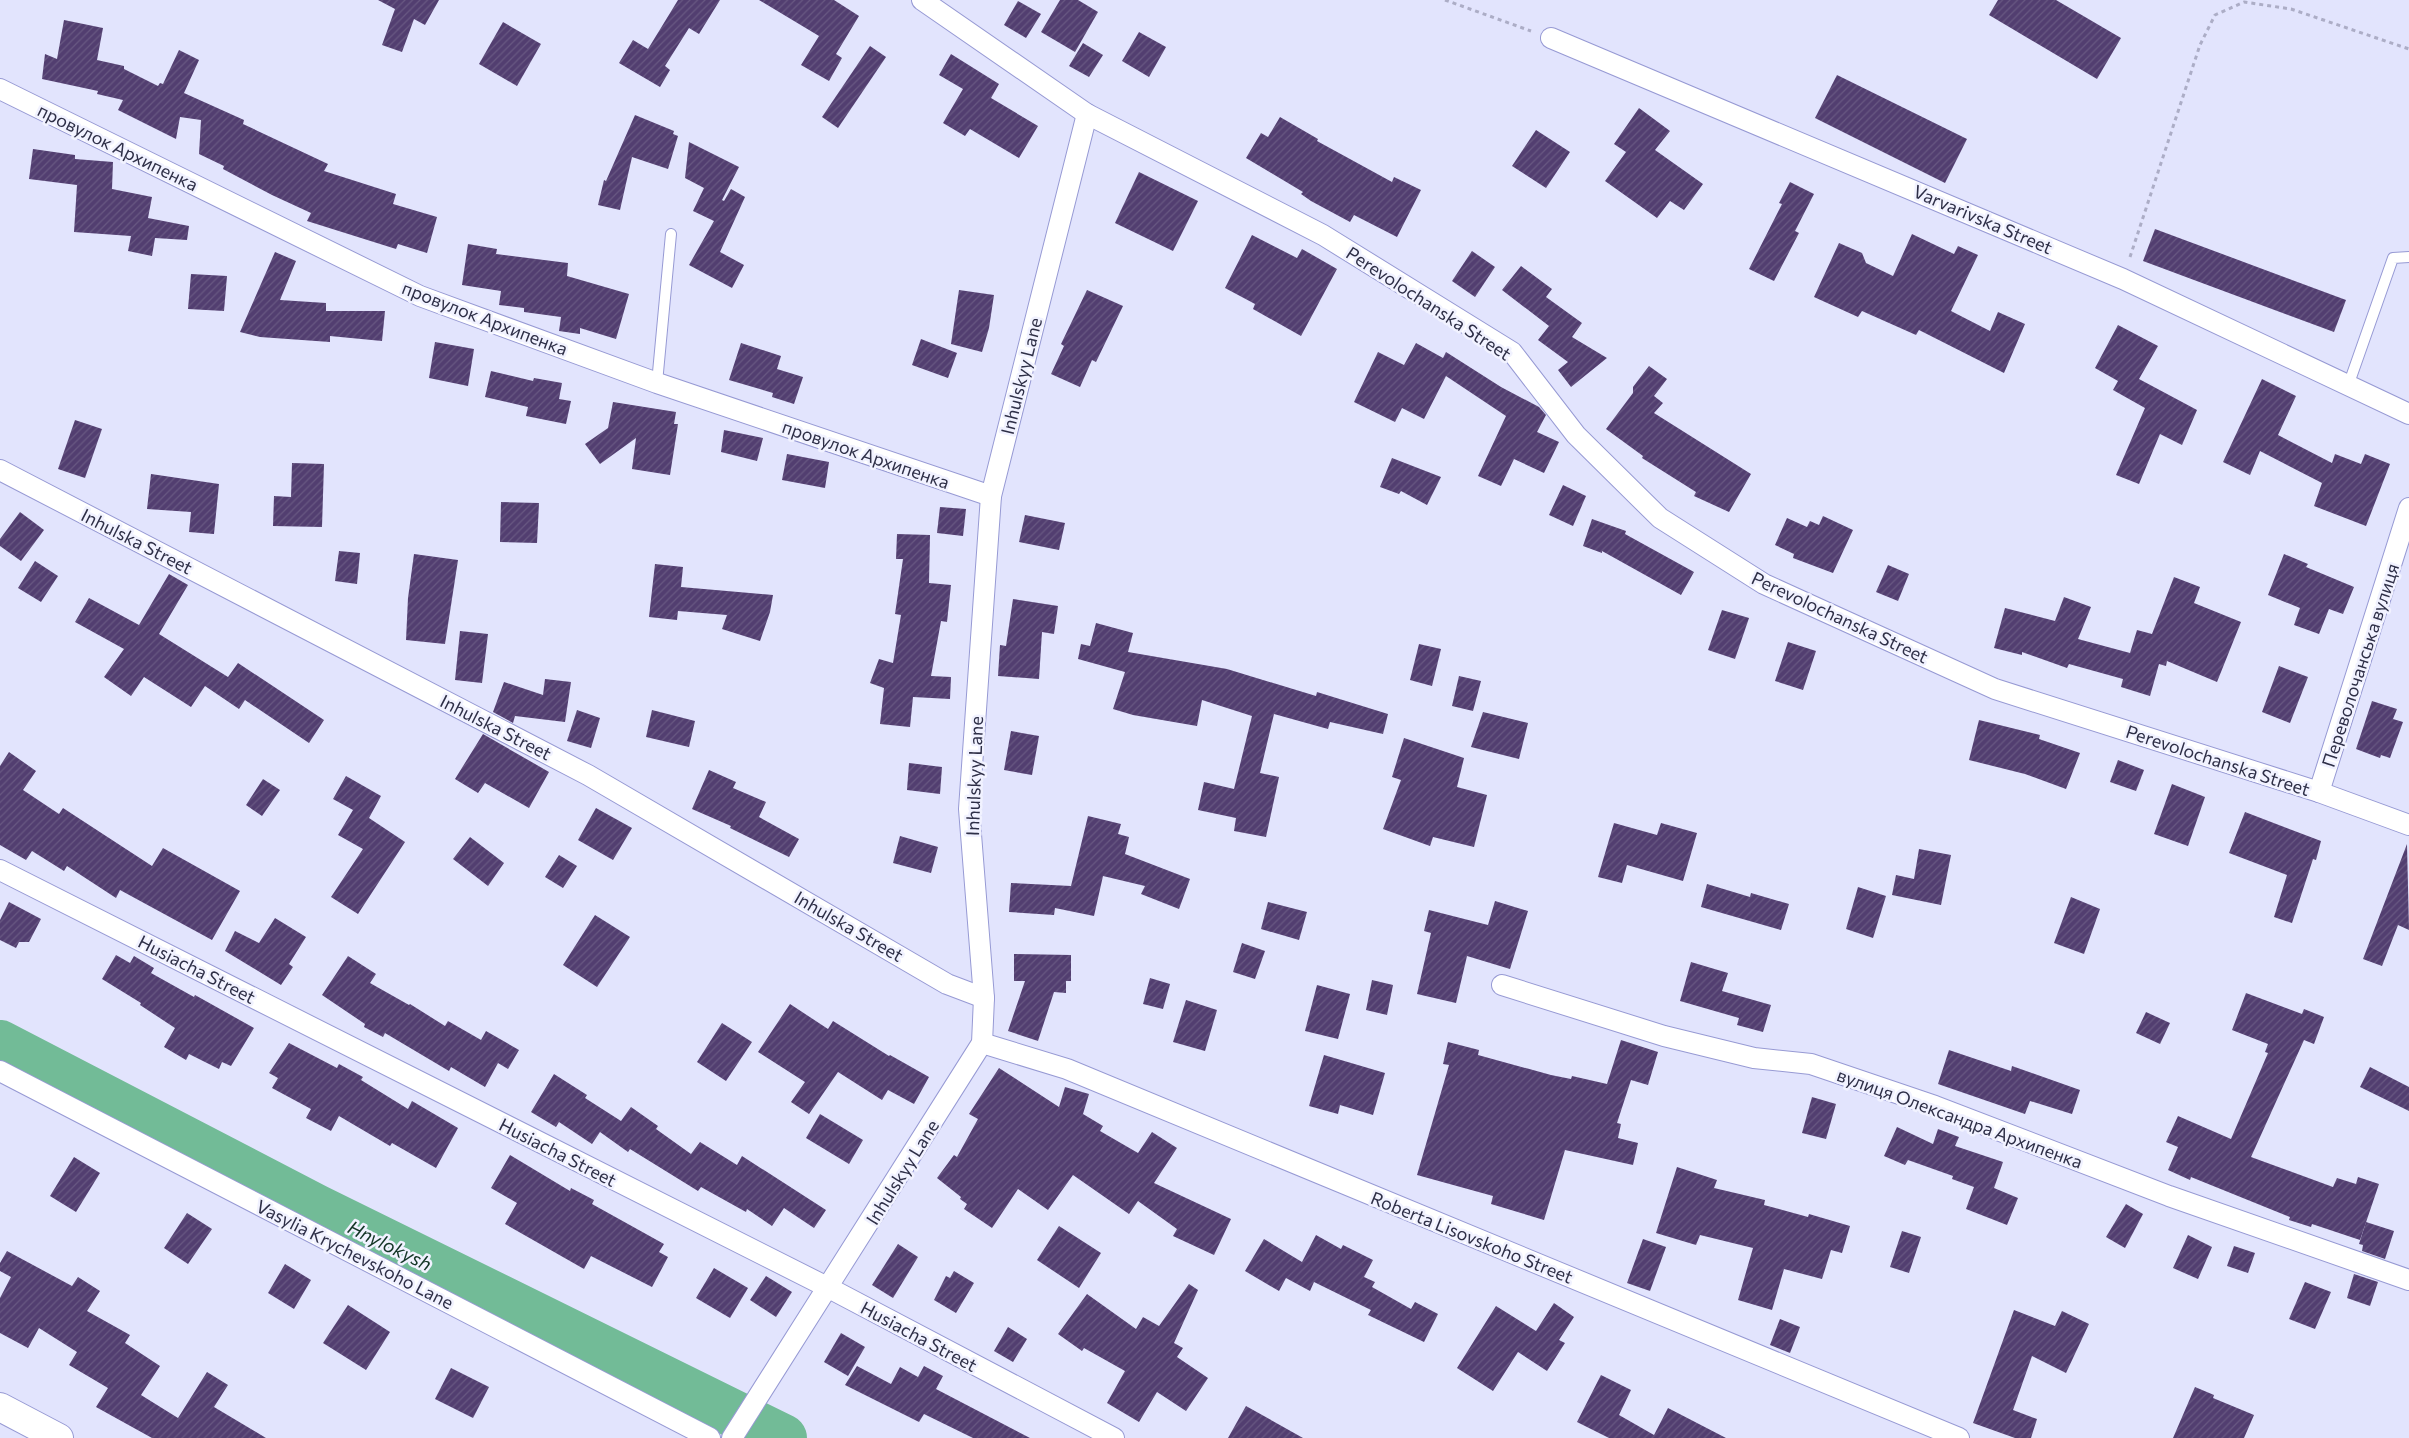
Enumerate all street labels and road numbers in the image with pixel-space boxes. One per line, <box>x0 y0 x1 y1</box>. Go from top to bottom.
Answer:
street label: провулок Архипенка <box>34 99 202 195</box>
street label: Varvarivska Street <box>1910 180 2056 258</box>
street label: Perevolochanska Street <box>1342 241 1516 365</box>
street label: провулок Архипенка <box>399 276 571 360</box>
street label: Inhulskyy Lane <box>996 315 1046 437</box>
street label: провулок Архипенка <box>779 415 953 493</box>
street label: Inhulska Street <box>78 504 196 578</box>
street label: Переволочанська вулиця <box>2317 560 2403 770</box>
street label: Perevolochanska Street <box>1748 566 1932 668</box>
street label: Inhulska Street <box>437 690 555 764</box>
street label: Inhulskyy Lane <box>961 716 987 836</box>
street label: Perevolochanska Street <box>2123 720 2313 800</box>
street label: Inhulska Street <box>791 886 907 966</box>
street label: Husiacha Street <box>135 930 259 1008</box>
street label: вулиця Олександра Архипенка <box>1834 1063 2086 1173</box>
street label: Husiacha Street <box>496 1113 620 1191</box>
street label: Inhulskyy Lane <box>861 1115 943 1229</box>
street label: Roberta Lisovskoho Street <box>1368 1186 1576 1288</box>
street label: Vasylia Krychevskoho Lane <box>253 1195 457 1313</box>
street label: Husiacha Street <box>857 1296 981 1376</box>

